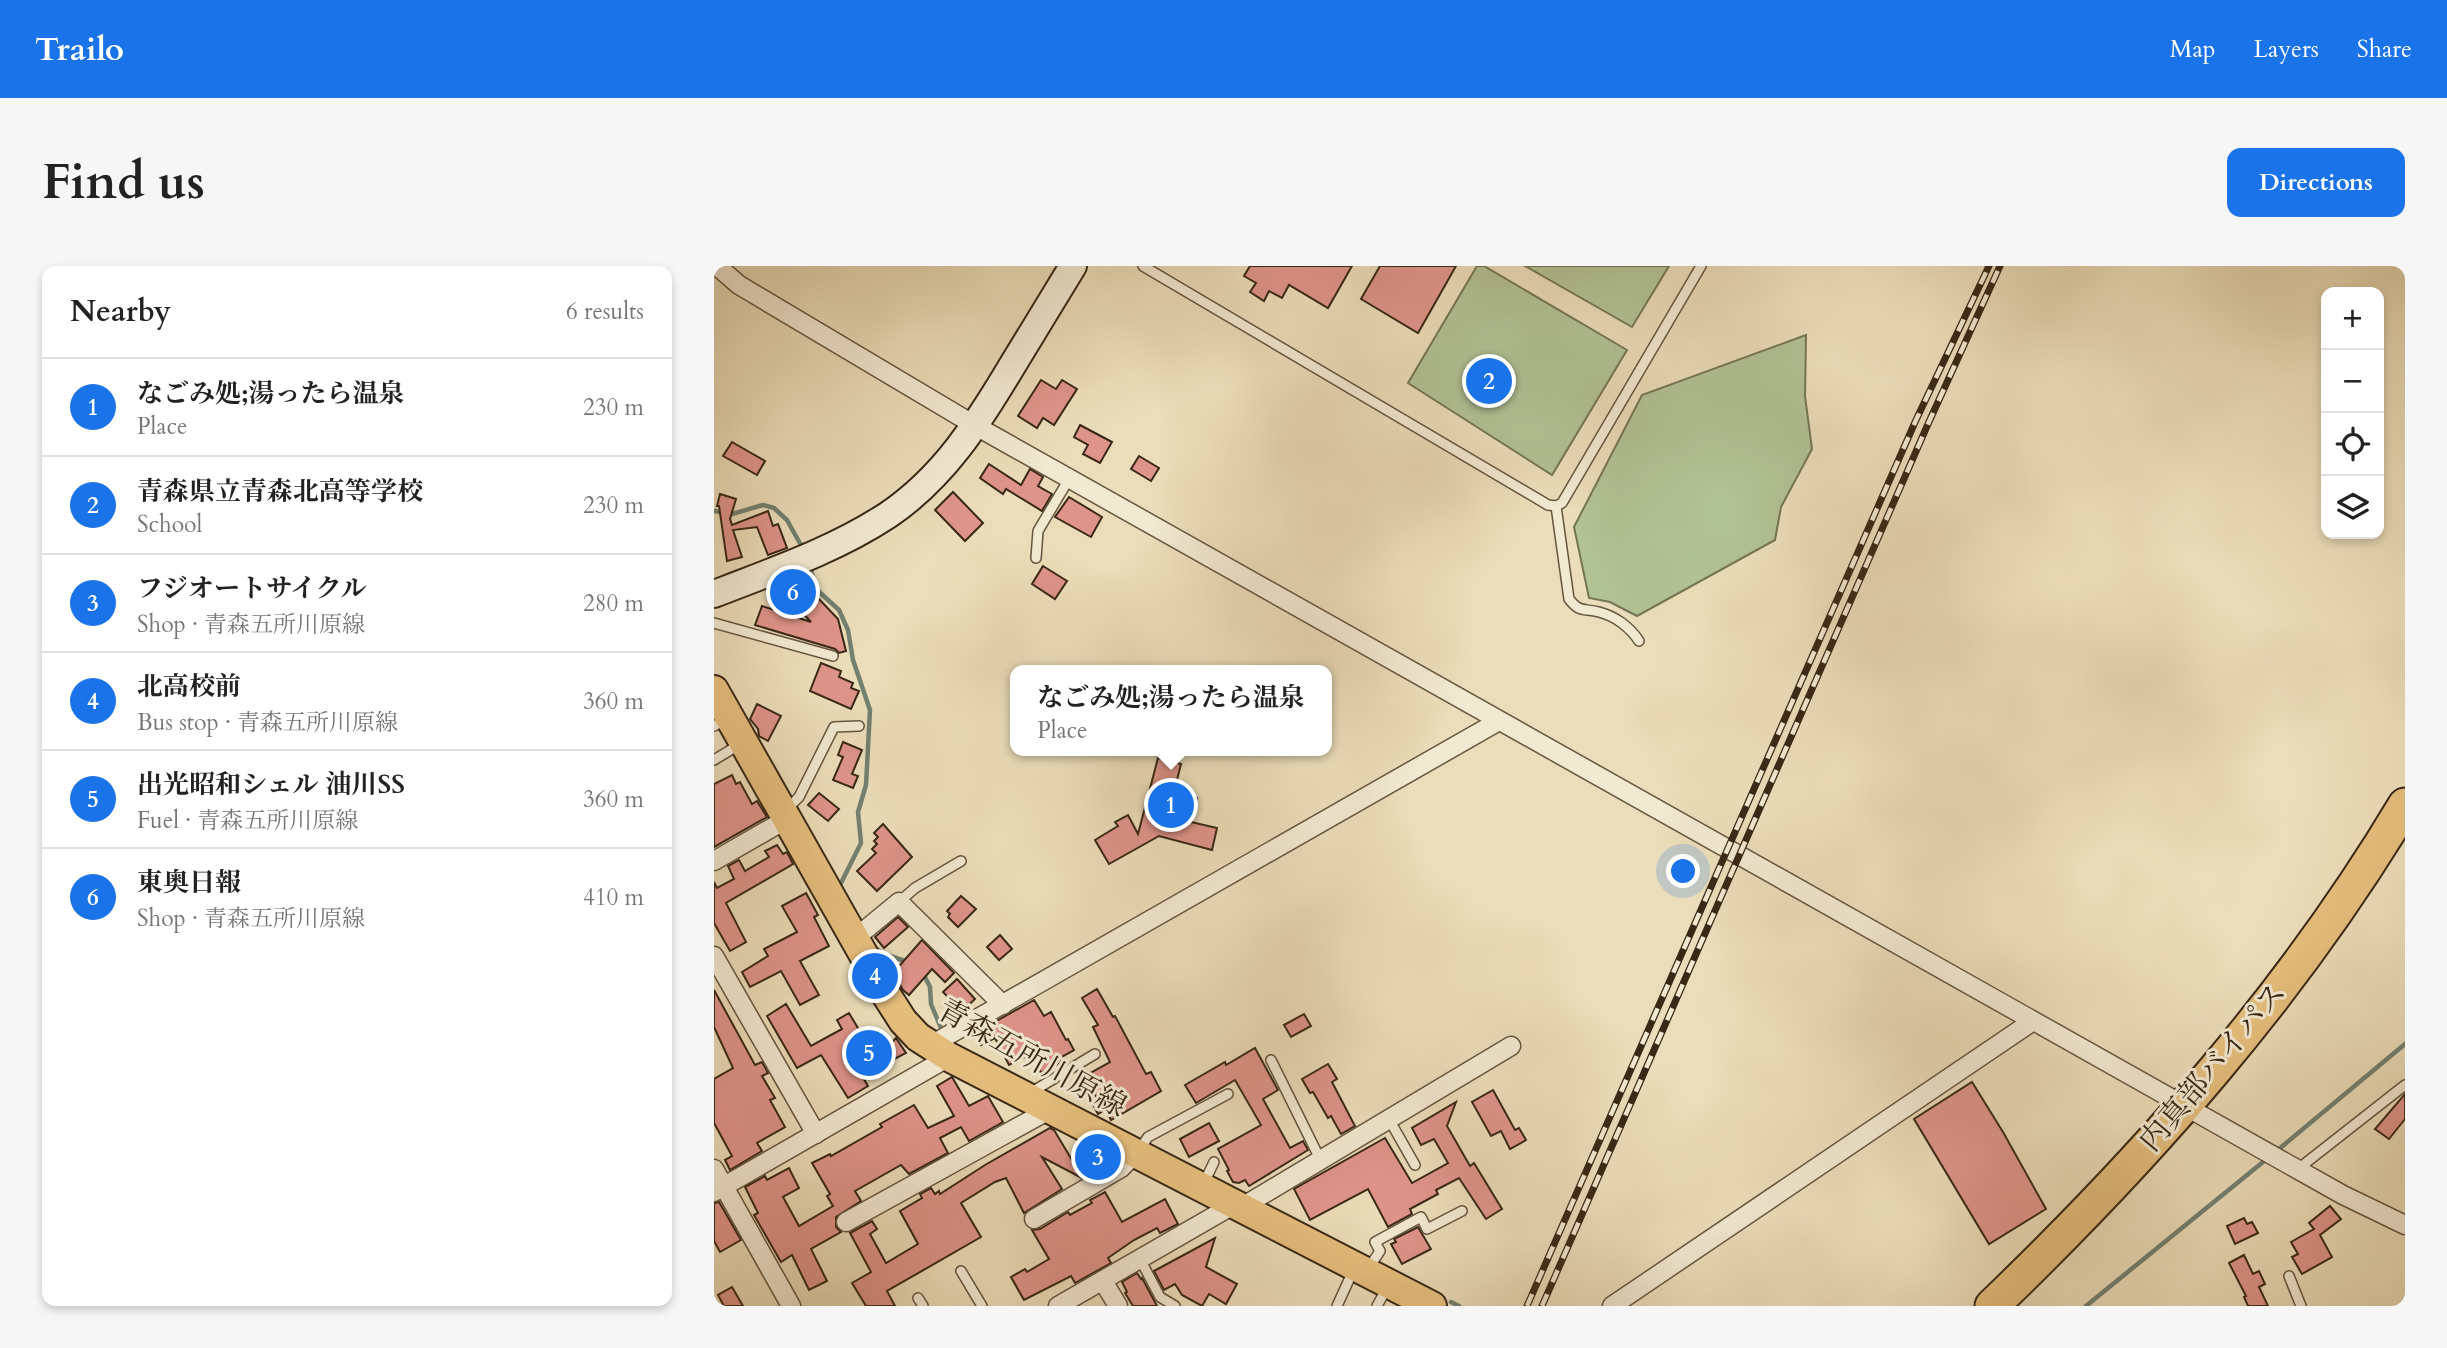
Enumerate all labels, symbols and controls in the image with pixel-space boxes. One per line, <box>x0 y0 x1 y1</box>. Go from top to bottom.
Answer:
text: Trailo <box>35 27 124 72</box>
text: Map <box>2170 33 2216 66</box>
text: Layers <box>2254 33 2319 66</box>
text: Share <box>2357 33 2412 66</box>
button: Directions <box>2227 148 2405 217</box>
text: Find us <box>42 149 205 216</box>
map controls <box>2321 287 2384 539</box>
button: + <box>2321 287 2384 350</box>
text: Nearby <box>70 291 171 332</box>
text: 6 results <box>566 296 644 327</box>
button: − <box>2321 350 2384 413</box>
pin: 2 <box>1466 355 1512 407</box>
text: なごみ処;湯ったら温泉 <box>137 376 405 411</box>
text: 1 <box>87 392 99 423</box>
text: 230 m <box>583 392 644 423</box>
text: Place <box>137 411 187 442</box>
button: locate <box>2321 413 2384 476</box>
text: 青森県立青森北高等学校 <box>137 474 423 509</box>
button: layers <box>2321 476 2384 539</box>
text: 2 <box>87 490 99 521</box>
text: 230 m <box>583 490 644 521</box>
text: School <box>137 509 202 540</box>
pin: 6 <box>770 566 816 618</box>
text: フジオートサイクル <box>137 571 367 606</box>
text: 3 <box>87 588 99 619</box>
text: 280 m <box>583 588 644 619</box>
text: Shop · 青森五所川原線 <box>137 609 365 640</box>
popup <box>1010 665 1332 756</box>
text: 北高校前 <box>137 669 241 704</box>
text: なごみ処;湯ったら温泉 <box>1037 680 1305 715</box>
text: 4 <box>87 686 99 717</box>
text: 360 m <box>583 686 644 717</box>
text: Bus stop · 青森五所川原線 <box>137 707 398 738</box>
text: Place <box>1037 715 1088 746</box>
text: 出光昭和シェル 油川SS <box>137 767 405 802</box>
pin: 1 <box>1148 779 1194 831</box>
text: 5 <box>87 784 99 815</box>
text: 360 m <box>583 784 644 815</box>
text: Fuel · 青森五所川原線 <box>137 805 358 836</box>
your location <box>1666 854 1700 888</box>
text: 東奥日報 <box>137 865 241 900</box>
text: 6 <box>87 882 99 913</box>
text: 410 m <box>583 882 644 913</box>
text: Shop · 青森五所川原線 <box>137 903 365 934</box>
pin: 4 <box>852 950 898 1002</box>
street label: 内真部バイパス <box>2130 974 2296 1160</box>
street label: 青森五所川原線 <box>930 989 1134 1127</box>
pin: 5 <box>846 1027 892 1079</box>
pin: 3 <box>1075 1131 1121 1183</box>

